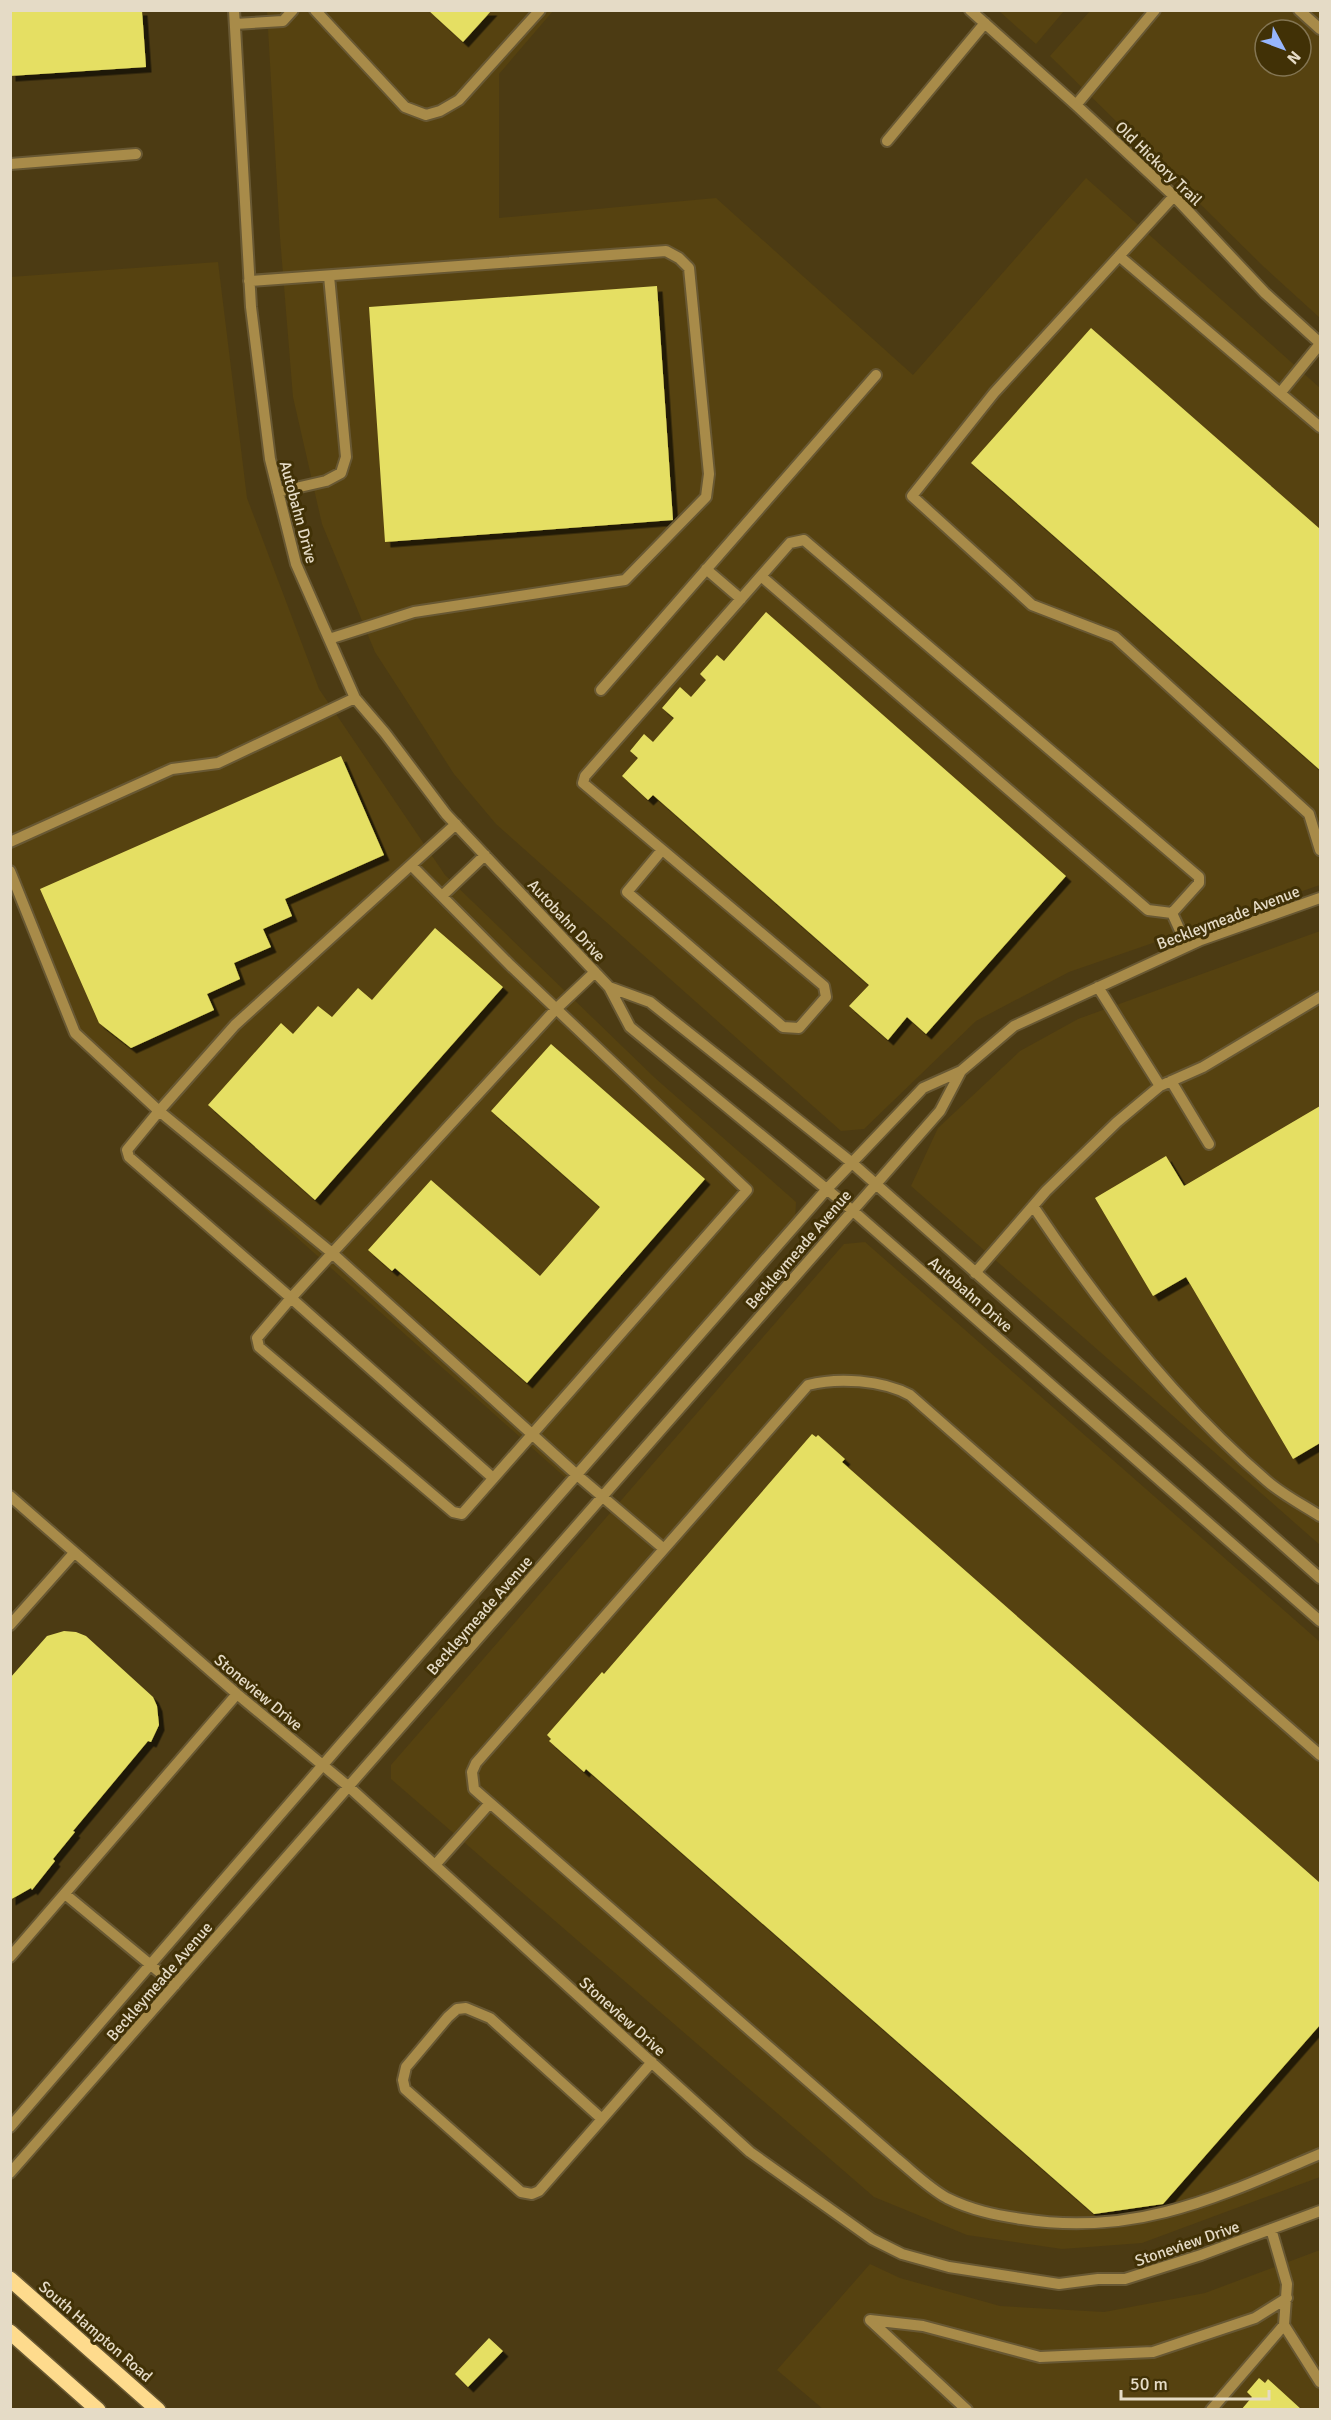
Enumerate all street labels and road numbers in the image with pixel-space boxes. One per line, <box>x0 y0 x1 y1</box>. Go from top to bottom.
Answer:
street label: Old Hickory Trail <box>1111 117 1206 210</box>
street label: Autobahn Drive <box>275 459 321 566</box>
street label: Autobahn Drive <box>523 875 610 966</box>
street label: Beckleymeade Avenue <box>1154 881 1303 954</box>
street label: Beckleymeade Avenue <box>741 1186 856 1313</box>
street label: Autobahn Drive <box>924 1253 1017 1337</box>
street label: Beckleymeade Avenue <box>422 1552 537 1679</box>
street label: Stoneview Drive <box>210 1650 307 1736</box>
street label: Beckleymeade Avenue <box>102 1918 217 2045</box>
street label: Stoneview Drive <box>575 1973 670 2061</box>
street label: Stoneview Drive <box>1132 2217 1242 2271</box>
street label: South Hampton Road <box>34 2277 156 2387</box>

